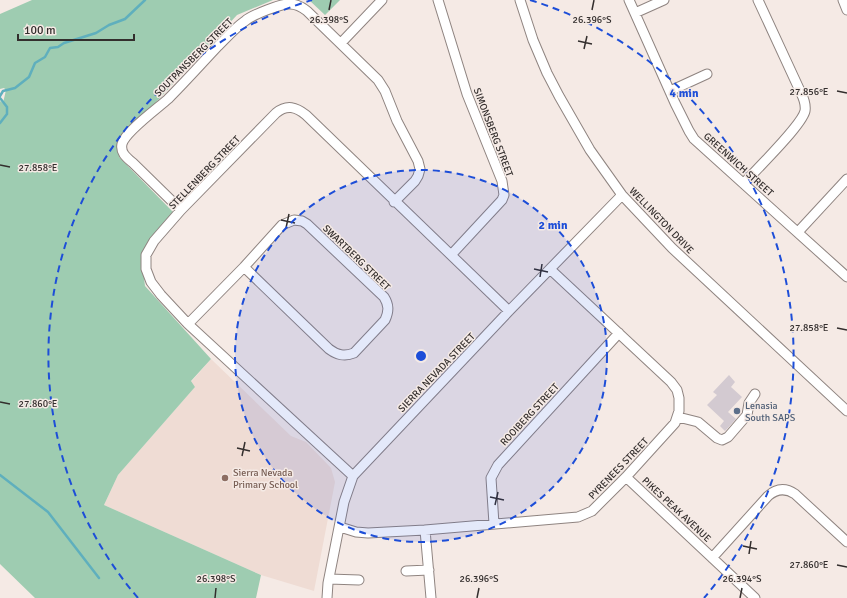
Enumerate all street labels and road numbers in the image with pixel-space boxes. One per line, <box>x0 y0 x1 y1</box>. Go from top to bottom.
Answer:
street label: SOUTPANSBERG STREET <box>152 16 235 99</box>
street label: SIMONSBERG STREET <box>471 86 516 179</box>
street label: GREENWICH STREET <box>701 130 776 199</box>
street label: STELLENBERG STREET <box>167 134 243 212</box>
street label: WELLINGTON DRIVE <box>627 185 696 257</box>
street label: SWARTBERG STREET <box>320 222 393 293</box>
street label: SIERRA NEVADA STREET <box>396 331 478 415</box>
street label: ROOIBERG STREET <box>498 381 562 448</box>
street label: PYRENEES STREET <box>586 435 651 502</box>
street label: PIKES PEAK AVENUE <box>639 475 713 545</box>

